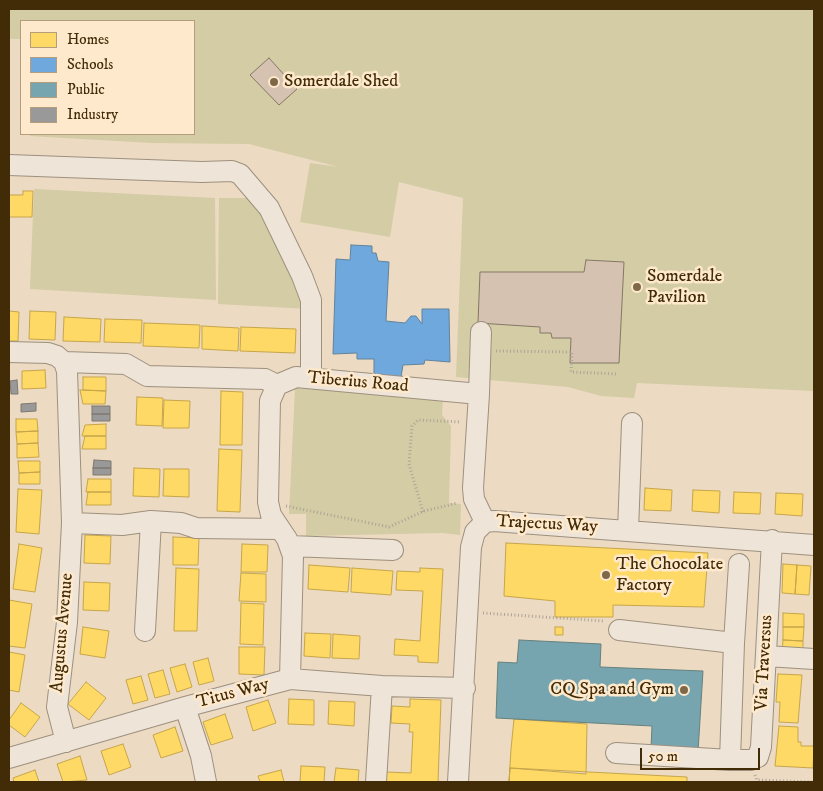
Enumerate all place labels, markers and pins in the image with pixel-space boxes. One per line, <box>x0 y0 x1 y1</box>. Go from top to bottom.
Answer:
place label: Somerdale Shed <box>284 71 398 93</box>
marker: Somerdale Shed <box>268 76 280 88</box>
place label: Somerdale Pavilion <box>647 266 722 308</box>
marker: Somerdale Pavilion <box>631 281 643 293</box>
place label: The Chocolate Factory <box>616 554 723 596</box>
marker: The Chocolate Factory <box>600 569 612 581</box>
place label: CQ Spa and Gym <box>550 679 674 701</box>
marker: CQ Spa and Gym <box>678 684 690 696</box>

